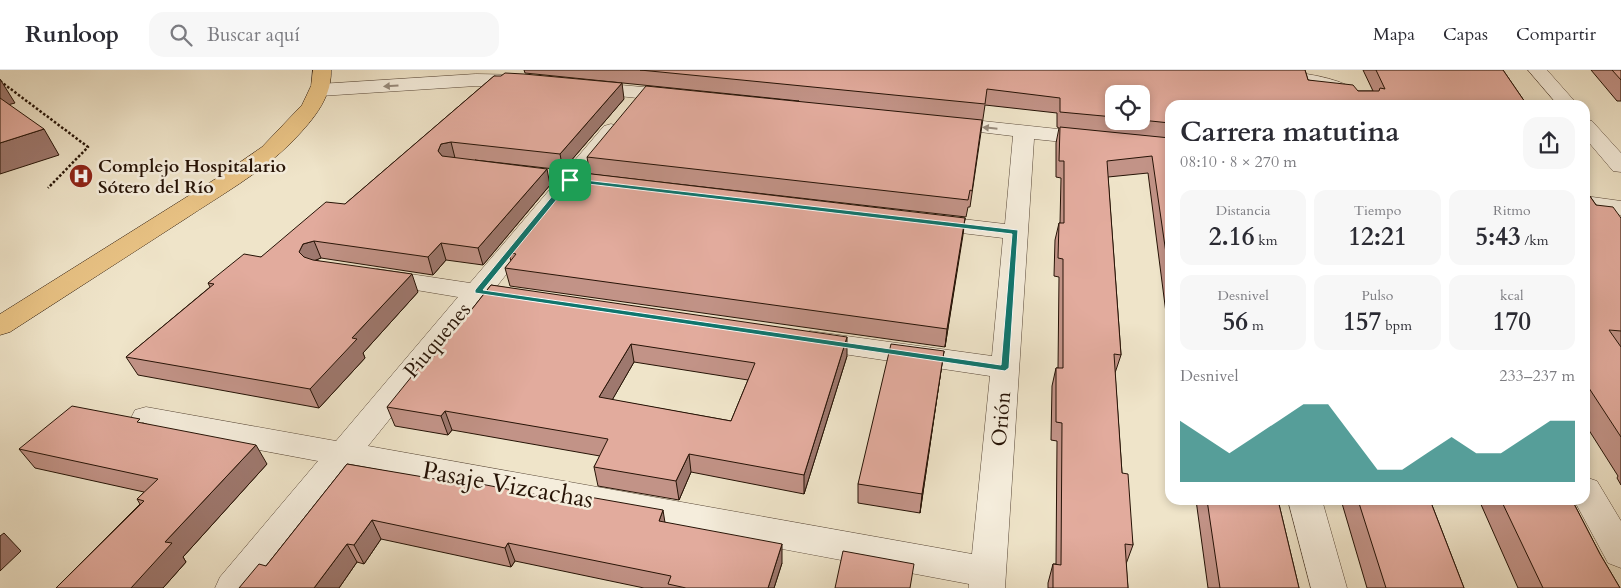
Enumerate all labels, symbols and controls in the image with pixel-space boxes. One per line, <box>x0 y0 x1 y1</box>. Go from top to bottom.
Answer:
search box <box>149 12 499 57</box>
text: Runloop <box>25 18 119 51</box>
icon: search <box>167 21 195 49</box>
text: Buscar aquí <box>207 22 300 48</box>
text: Mapa <box>1373 22 1415 47</box>
text: Capas <box>1443 22 1488 47</box>
text: Compartir <box>1516 22 1596 47</box>
one-way arrow <box>382 82 398 90</box>
map controls <box>1105 85 1150 130</box>
button: locate <box>1105 85 1150 130</box>
text: Carrera matutina <box>1180 113 1399 151</box>
button: share <box>1523 117 1575 169</box>
one-way arrow <box>982 124 998 132</box>
text: 08:10 · 8 × 270 m <box>1180 151 1297 173</box>
place label: Complejo Hospitalario Sótero del Río <box>98 154 286 200</box>
pin <box>549 159 591 201</box>
hospital icon: Complejo Hospitalario Sótero del Río <box>68 163 94 189</box>
icon: arrive <box>556 166 584 194</box>
text: Distancia <box>1216 201 1271 220</box>
text: Tiempo <box>1354 201 1401 220</box>
text: Ritmo <box>1493 201 1531 220</box>
text: 2.16 <box>1209 220 1254 254</box>
text: 12:21 <box>1348 220 1407 254</box>
text: 5:43 <box>1475 220 1521 254</box>
text: km <box>1254 231 1278 250</box>
text: /km <box>1521 231 1548 250</box>
text: Desnivel <box>1218 286 1269 305</box>
text: Pulso <box>1362 286 1393 305</box>
text: kcal <box>1500 286 1524 305</box>
street label: Piuquenes <box>397 296 478 384</box>
text: 56 <box>1223 305 1248 339</box>
text: 157 <box>1343 305 1381 339</box>
text: 170 <box>1493 305 1531 339</box>
text: m <box>1248 316 1264 335</box>
text: bpm <box>1381 316 1412 335</box>
text: Desnivel <box>1180 365 1239 387</box>
text: 233–237 m <box>1499 365 1575 387</box>
street label: Orión <box>985 390 1018 448</box>
street label: Pasaje Vizcachas <box>420 453 596 517</box>

